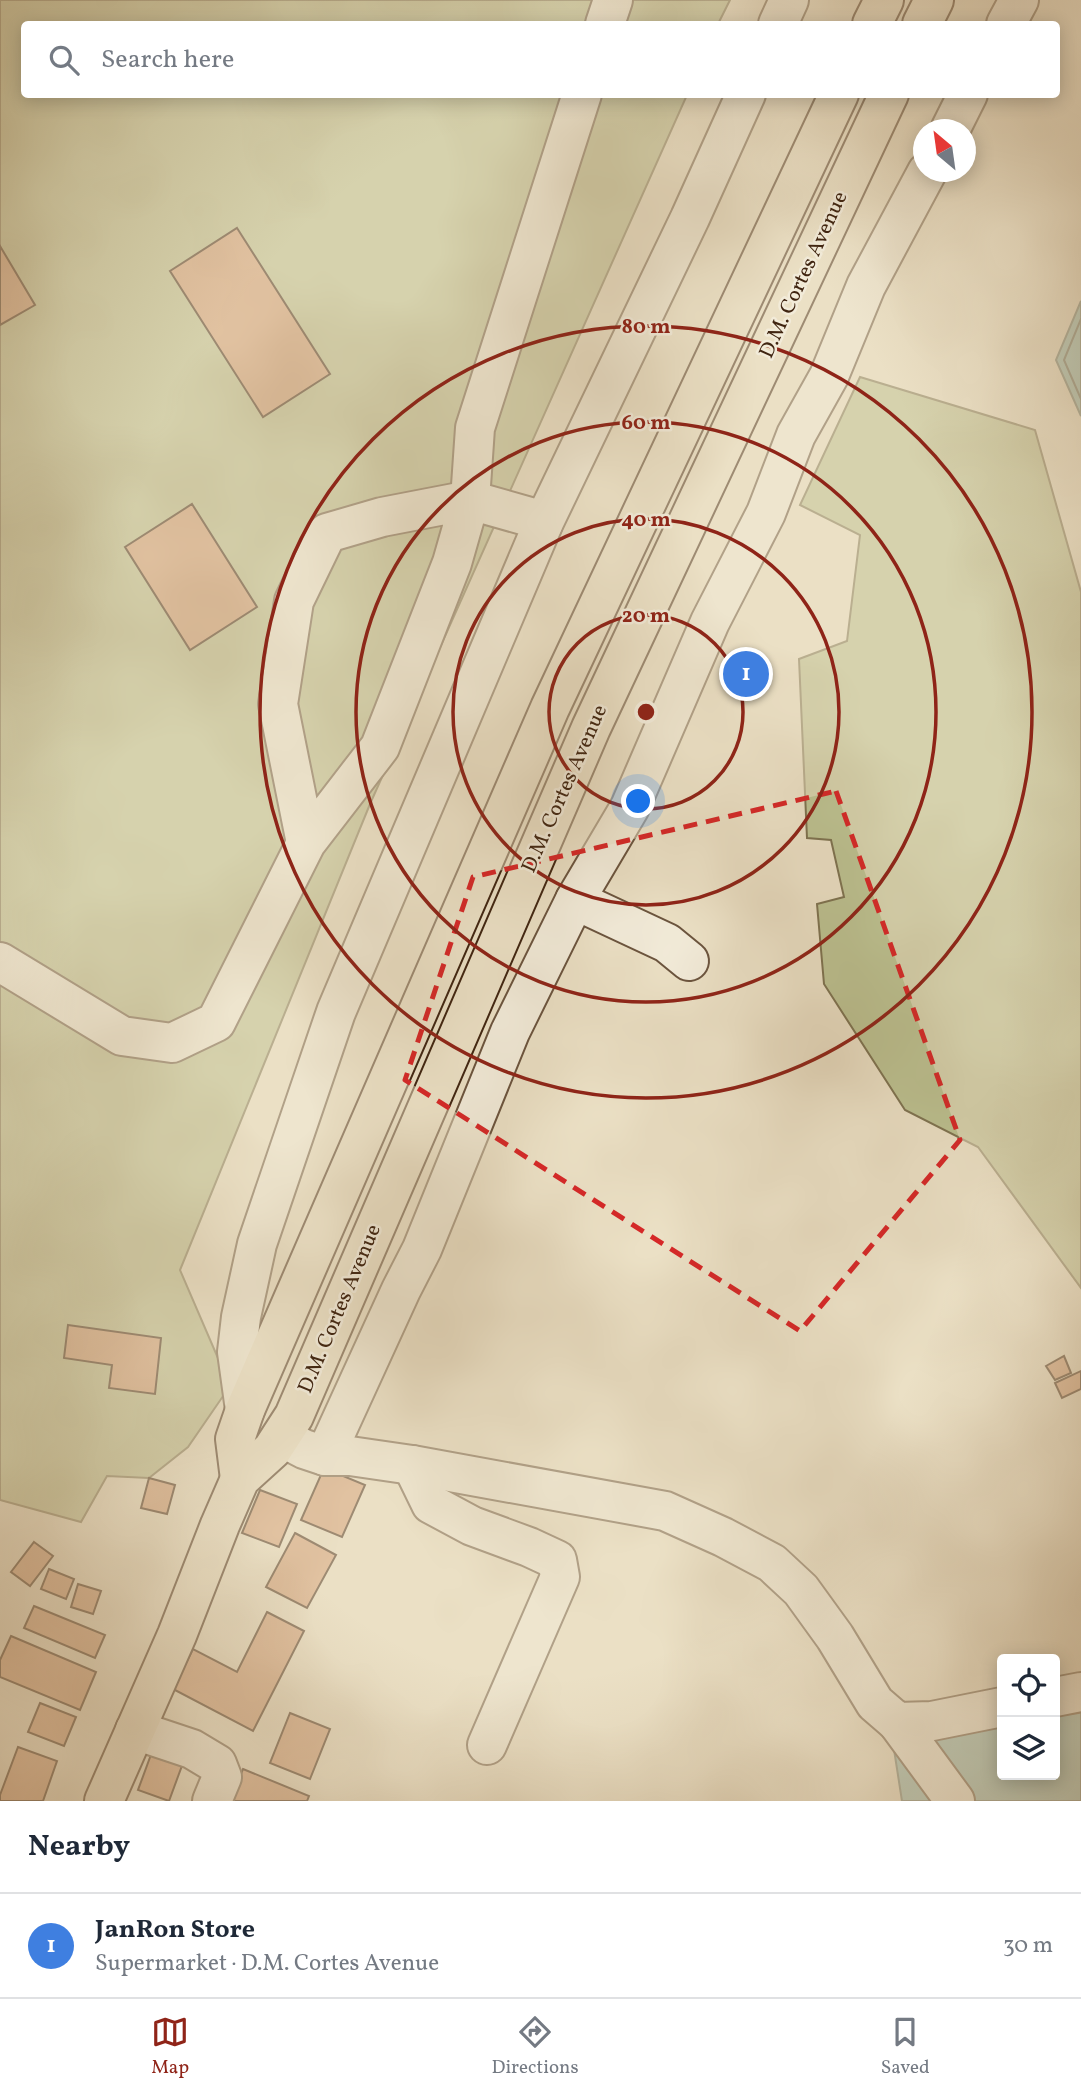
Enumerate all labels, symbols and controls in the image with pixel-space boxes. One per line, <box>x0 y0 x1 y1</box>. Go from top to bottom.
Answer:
search box <box>21 21 1060 98</box>
icon: search <box>45 41 83 79</box>
text: Search here <box>101 42 234 78</box>
north arrow <box>913 119 976 182</box>
street label: D.M. Cortes Avenue <box>753 187 855 363</box>
text: 80 m <box>622 313 670 342</box>
text: 60 m <box>622 409 670 438</box>
text: 40 m <box>621 506 671 535</box>
text: 20 m <box>622 602 670 631</box>
pin: 1 <box>723 648 769 700</box>
street label: D.M. Cortes Avenue <box>515 700 615 878</box>
centre of rings <box>634 700 658 724</box>
your location <box>621 784 655 818</box>
street label: D.M. Cortes Avenue <box>291 1220 389 1398</box>
map controls <box>997 1654 1060 1780</box>
button: locate <box>997 1654 1060 1717</box>
button: layers <box>997 1717 1060 1780</box>
text: Nearby <box>28 1826 130 1868</box>
text: JanRon Store <box>95 1912 255 1948</box>
text: 1 <box>46 1930 56 1962</box>
text: 30 m <box>1003 1930 1053 1962</box>
text: Supermarket · D.M. Cortes Avenue <box>95 1948 439 1980</box>
tab: Map <box>151 2013 189 2081</box>
tab: Directions <box>492 2013 579 2081</box>
tab: Saved <box>881 2013 930 2081</box>

